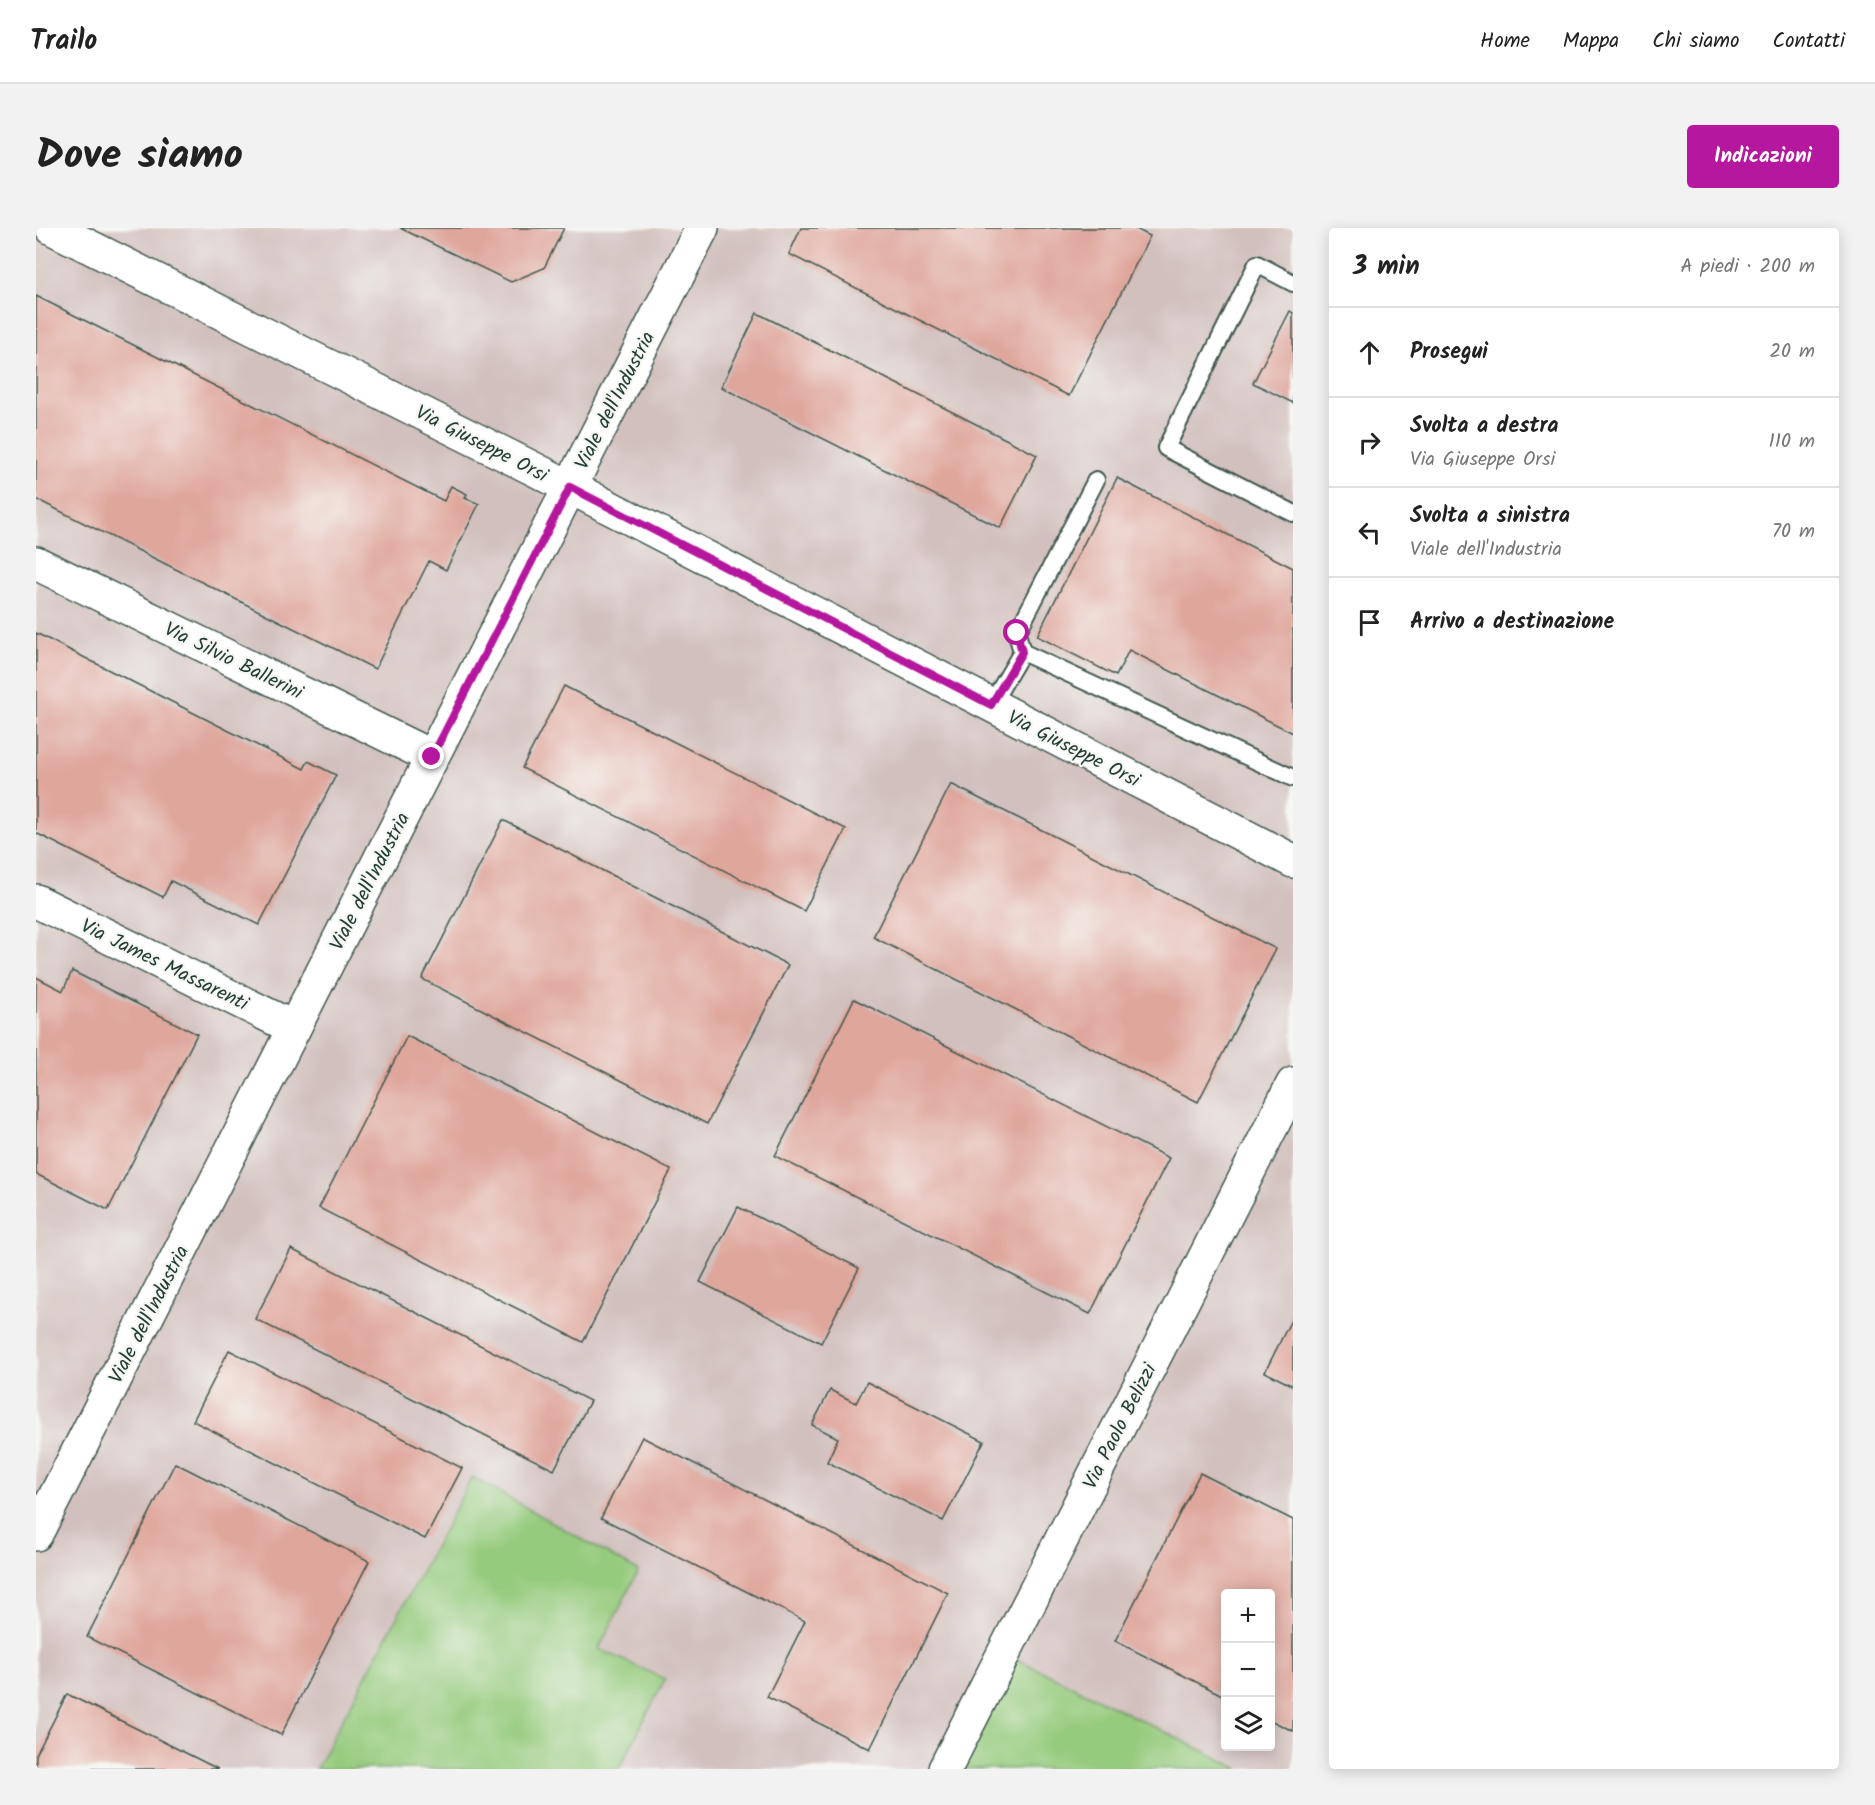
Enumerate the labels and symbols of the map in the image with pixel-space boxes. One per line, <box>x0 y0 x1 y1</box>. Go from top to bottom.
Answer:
street label: Viale dell'Industria <box>567 326 665 476</box>
street label: Via Giuseppe Orsi <box>409 398 554 493</box>
street label: Via Silvio Ballerini <box>158 614 309 710</box>
route start <box>1003 619 1029 645</box>
street label: Via Giuseppe Orsi <box>1001 703 1146 798</box>
route end <box>418 743 444 769</box>
street label: Viale dell'Industria <box>322 807 420 957</box>
street label: Via James Massarenti <box>75 911 255 1021</box>
street label: Viale dell'Industria <box>101 1240 199 1390</box>
street label: Via Paolo Belizzi <box>1075 1357 1167 1496</box>

